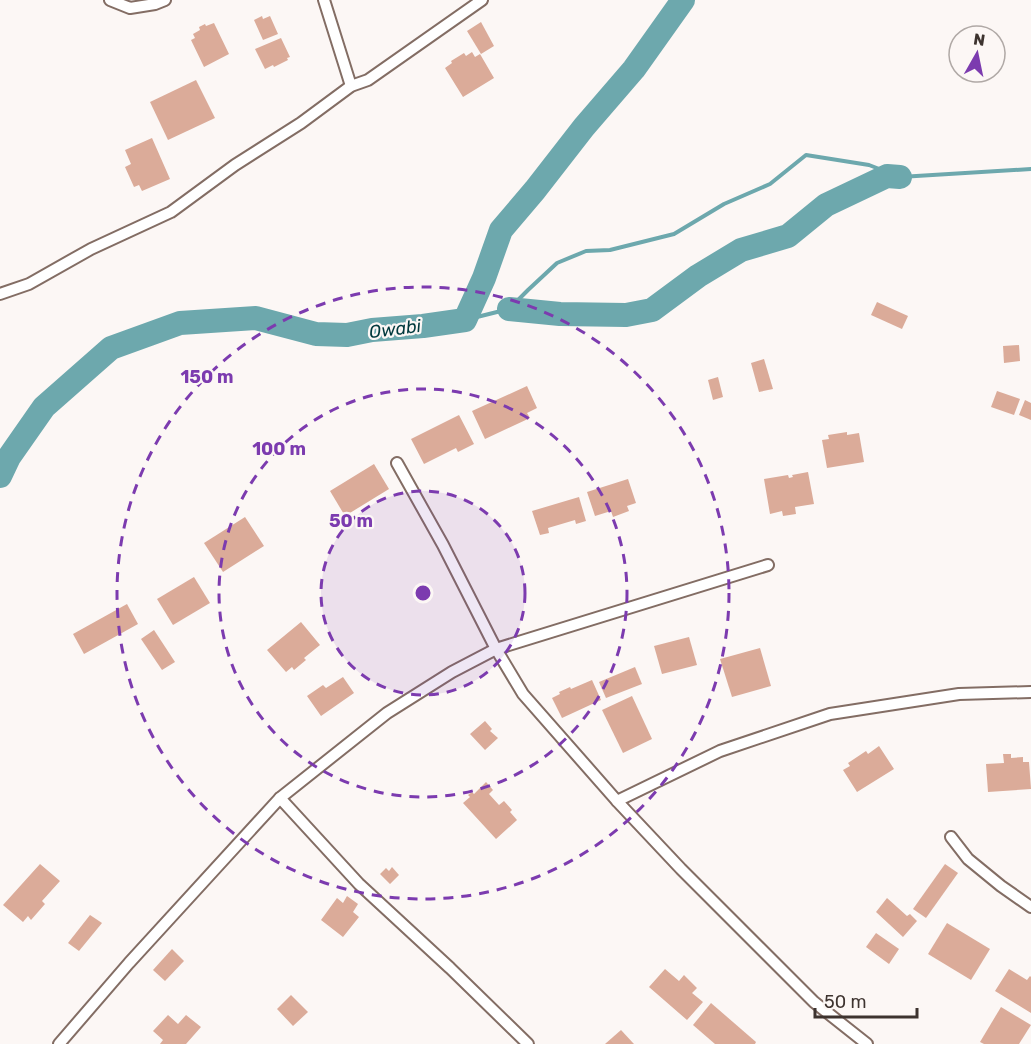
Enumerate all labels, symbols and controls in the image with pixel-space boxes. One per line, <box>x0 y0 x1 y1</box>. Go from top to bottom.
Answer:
north arrow <box>947 24 1007 84</box>
text: N <box>972 29 986 50</box>
water label: Owabi <box>368 315 423 343</box>
text: 150 m <box>180 366 234 388</box>
text: 100 m <box>252 438 306 460</box>
text: 50 m <box>329 510 373 532</box>
centre of rings <box>413 583 433 603</box>
scale bar <box>815 981 917 1019</box>
text: 50 m <box>824 991 867 1013</box>

